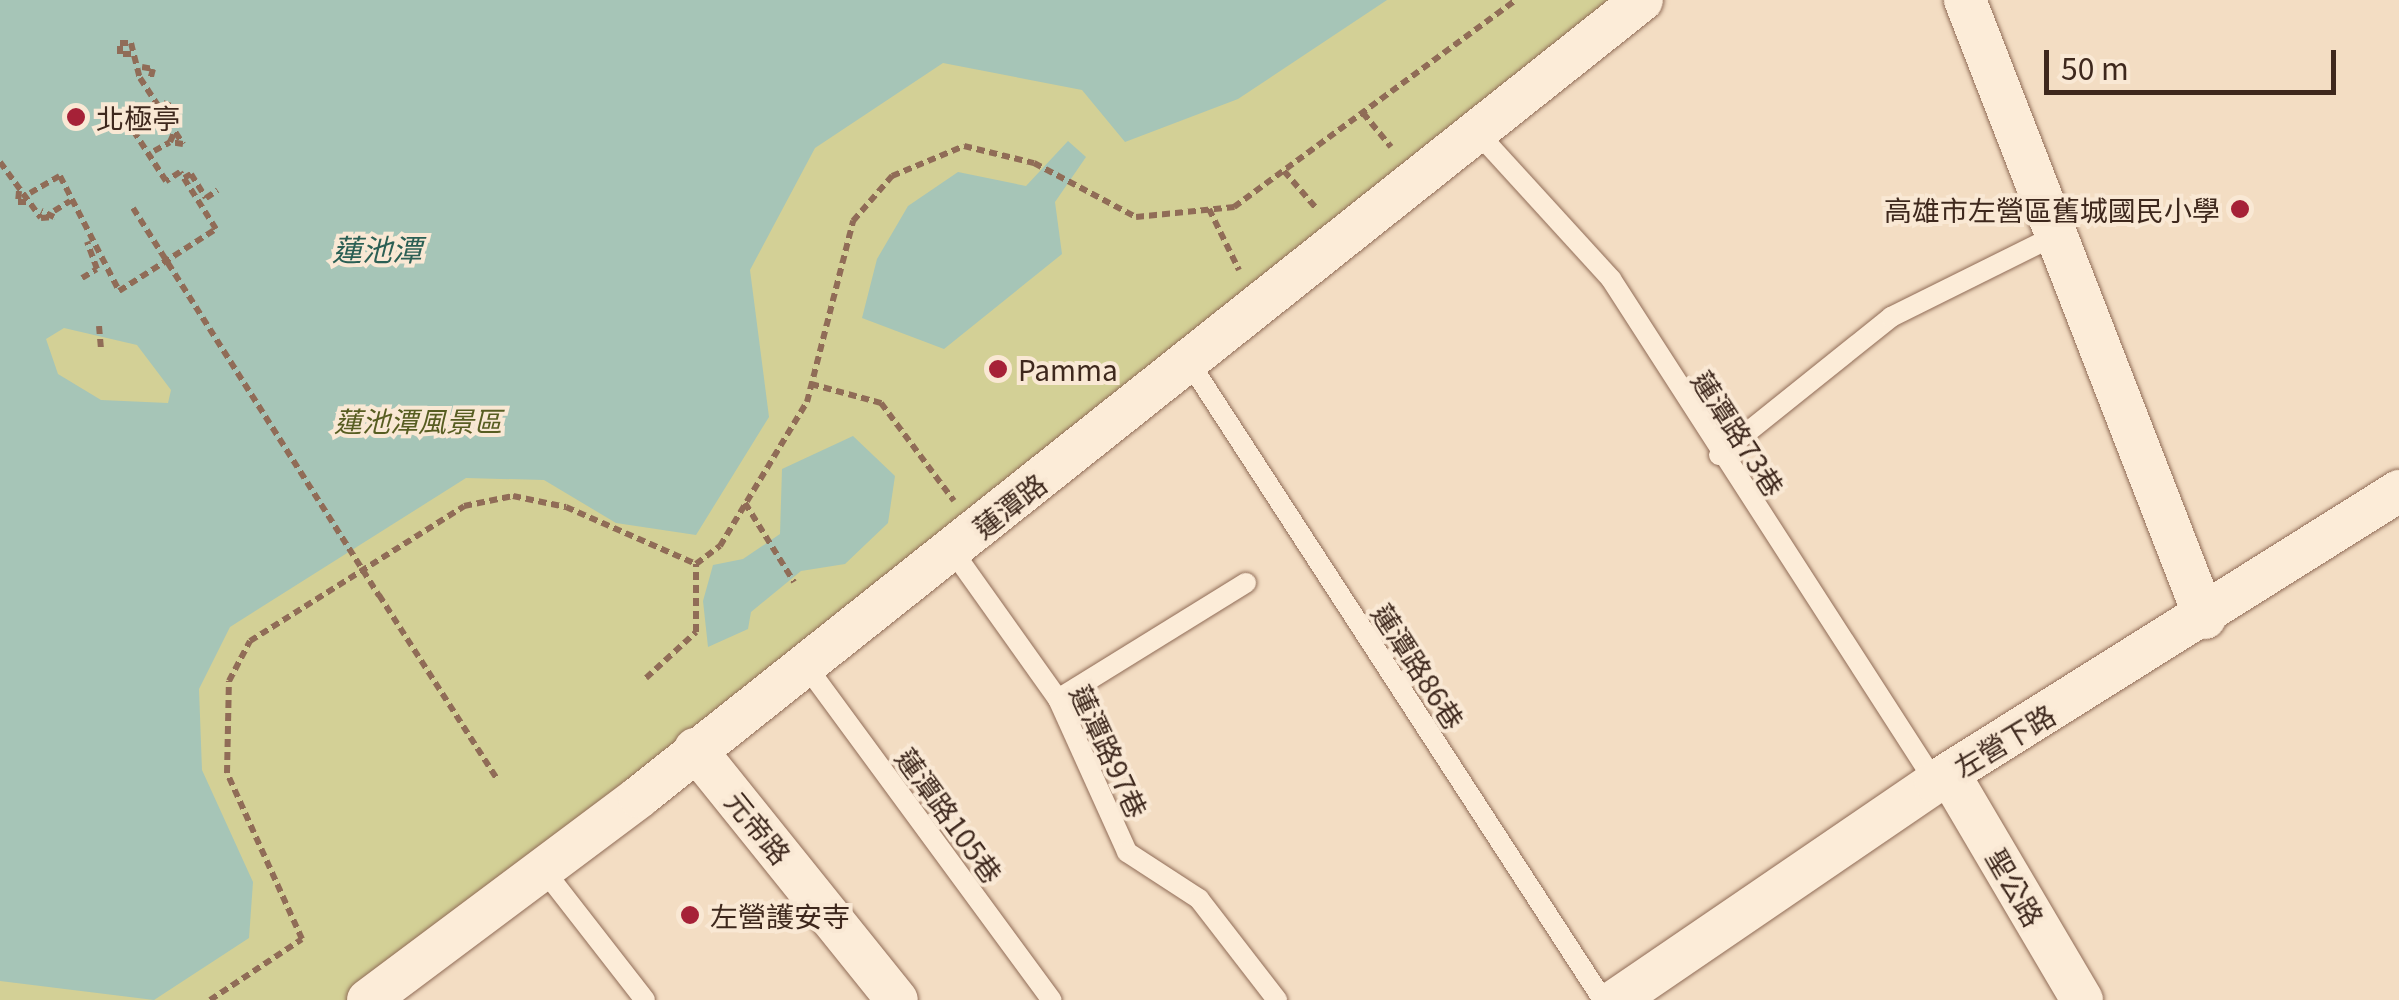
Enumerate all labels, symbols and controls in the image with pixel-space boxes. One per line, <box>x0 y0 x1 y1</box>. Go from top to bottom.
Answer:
scale bar <box>2049 30 2342 92</box>
text: 50 m <box>2061 45 2129 89</box>
place label: 北極亭 <box>96 100 180 134</box>
marker: 北極亭 <box>65 106 87 128</box>
place label: 高雄市左營區舊城國民小學 <box>1884 192 2220 226</box>
marker: 高雄市左營區舊城國民小學 <box>2229 198 2251 220</box>
water label: 蓮池潭 <box>332 230 422 266</box>
place label: Pamma <box>1018 352 1118 386</box>
marker: Pamma <box>987 358 1009 380</box>
street label: 蓮潭路73巷 <box>1686 364 1792 502</box>
park label: 蓮池潭風景區 <box>334 403 502 437</box>
street label: 蓮潭路 <box>966 466 1052 544</box>
street label: 蓮潭路86巷 <box>1366 597 1472 735</box>
street label: 蓮潭路97巷 <box>1065 679 1155 823</box>
street label: 左營下路 <box>1947 697 2061 783</box>
street label: 蓮潭路105巷 <box>890 741 1010 889</box>
street label: 元帝路 <box>720 784 798 870</box>
street label: 聖公路 <box>1980 842 2052 932</box>
place label: 左營護安寺 <box>710 898 850 932</box>
marker: 左營護安寺 <box>679 904 701 926</box>

